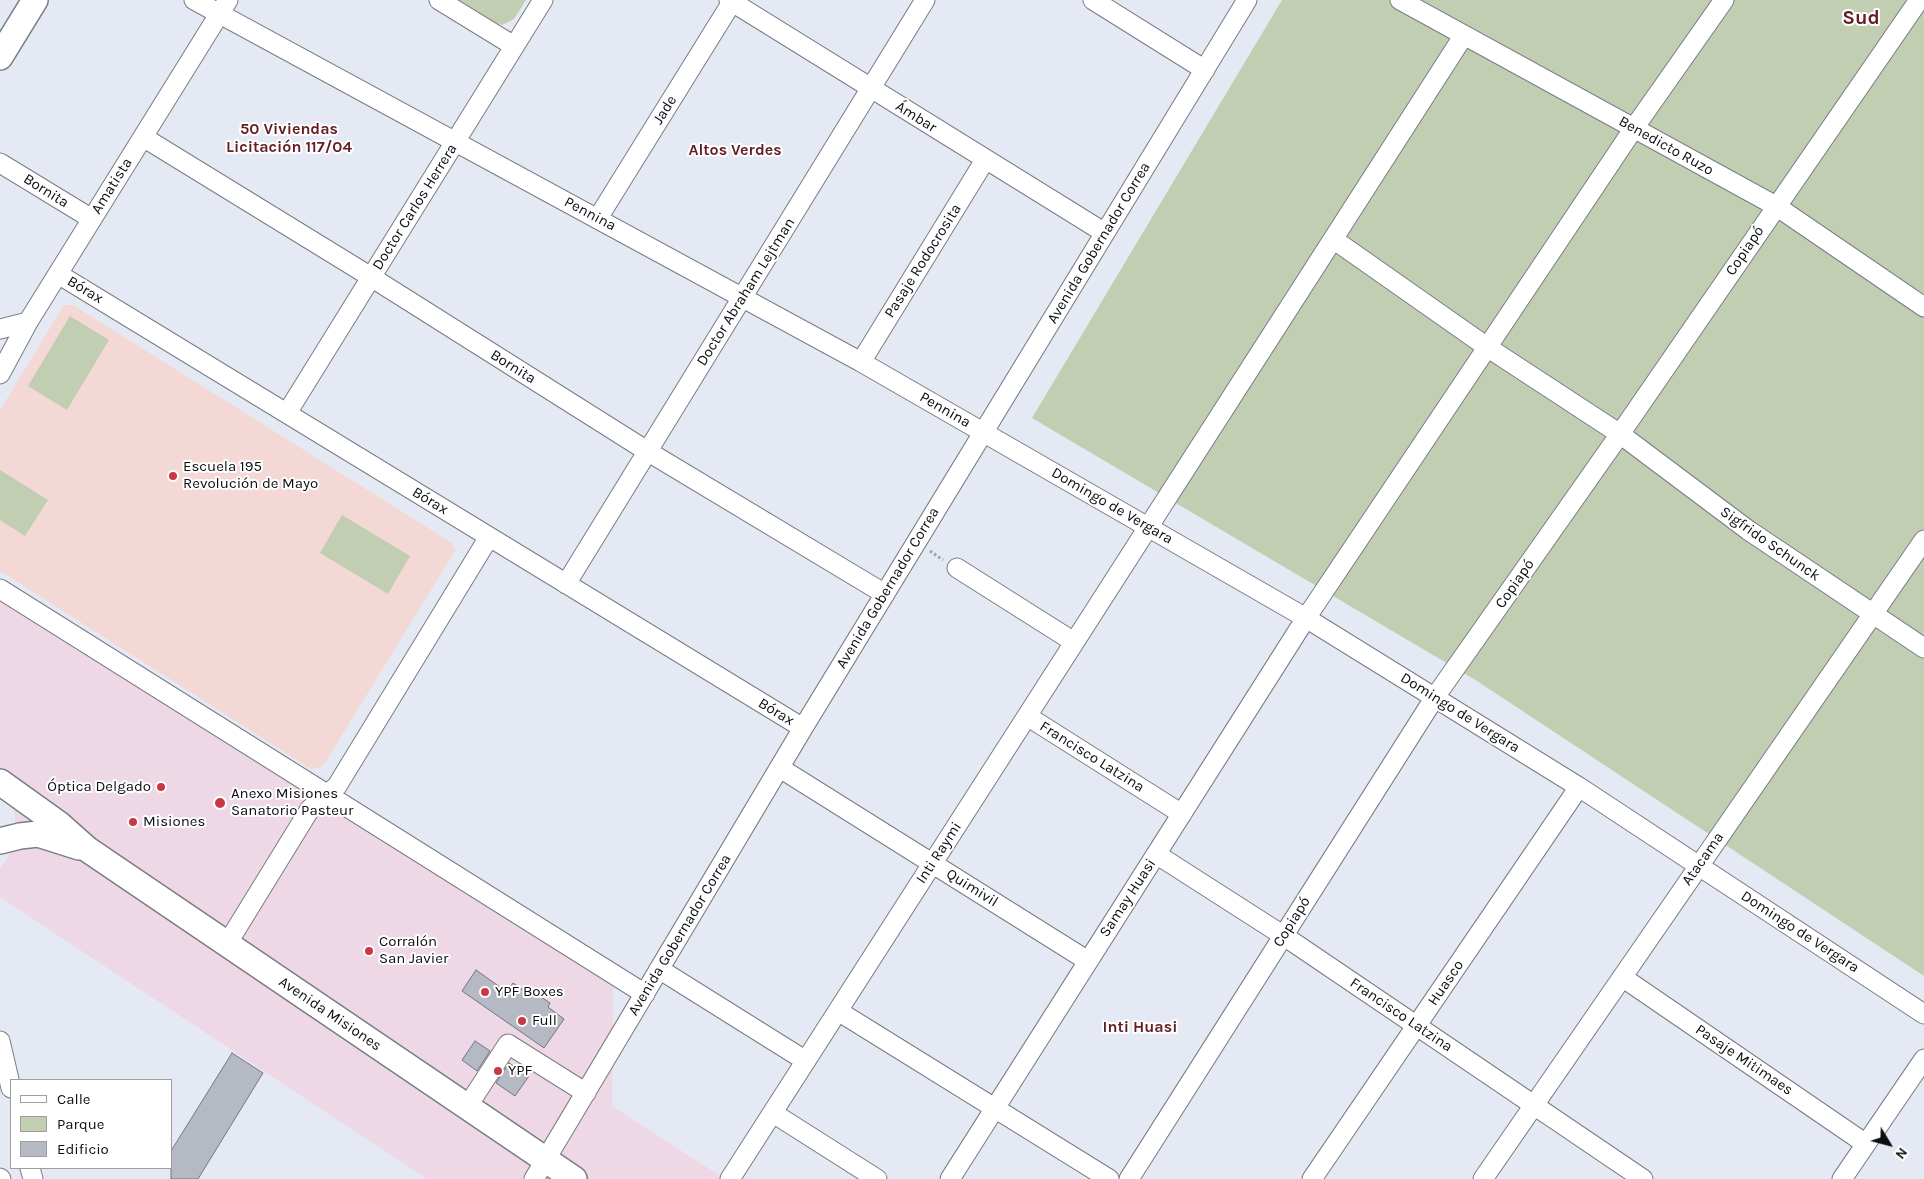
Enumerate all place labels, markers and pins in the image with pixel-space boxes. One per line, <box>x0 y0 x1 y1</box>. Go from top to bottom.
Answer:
place label: Escuela 195 Revolución de Mayo <box>183 458 318 493</box>
marker: Escuela 195 Revolución de Mayo <box>167 470 179 482</box>
place label: Óptica Delgado <box>47 778 151 796</box>
marker: Óptica Delgado <box>155 781 167 793</box>
place label: Anexo Misiones Sanatorio Pasteur <box>231 785 353 820</box>
marker: Anexo Misiones Sanatorio Pasteur <box>213 796 227 810</box>
place label: Misiones <box>143 813 205 831</box>
marker: Misiones <box>127 816 139 828</box>
place label: Corralón San Javier <box>379 933 448 968</box>
marker: Corralón San Javier <box>363 945 375 957</box>
place label: YPF Boxes <box>495 983 564 1001</box>
marker: YPF Boxes <box>479 986 491 998</box>
place label: Full <box>532 1012 557 1030</box>
marker: Full <box>516 1015 528 1027</box>
place label: YPF <box>508 1062 532 1080</box>
marker: YPF <box>492 1065 504 1077</box>

